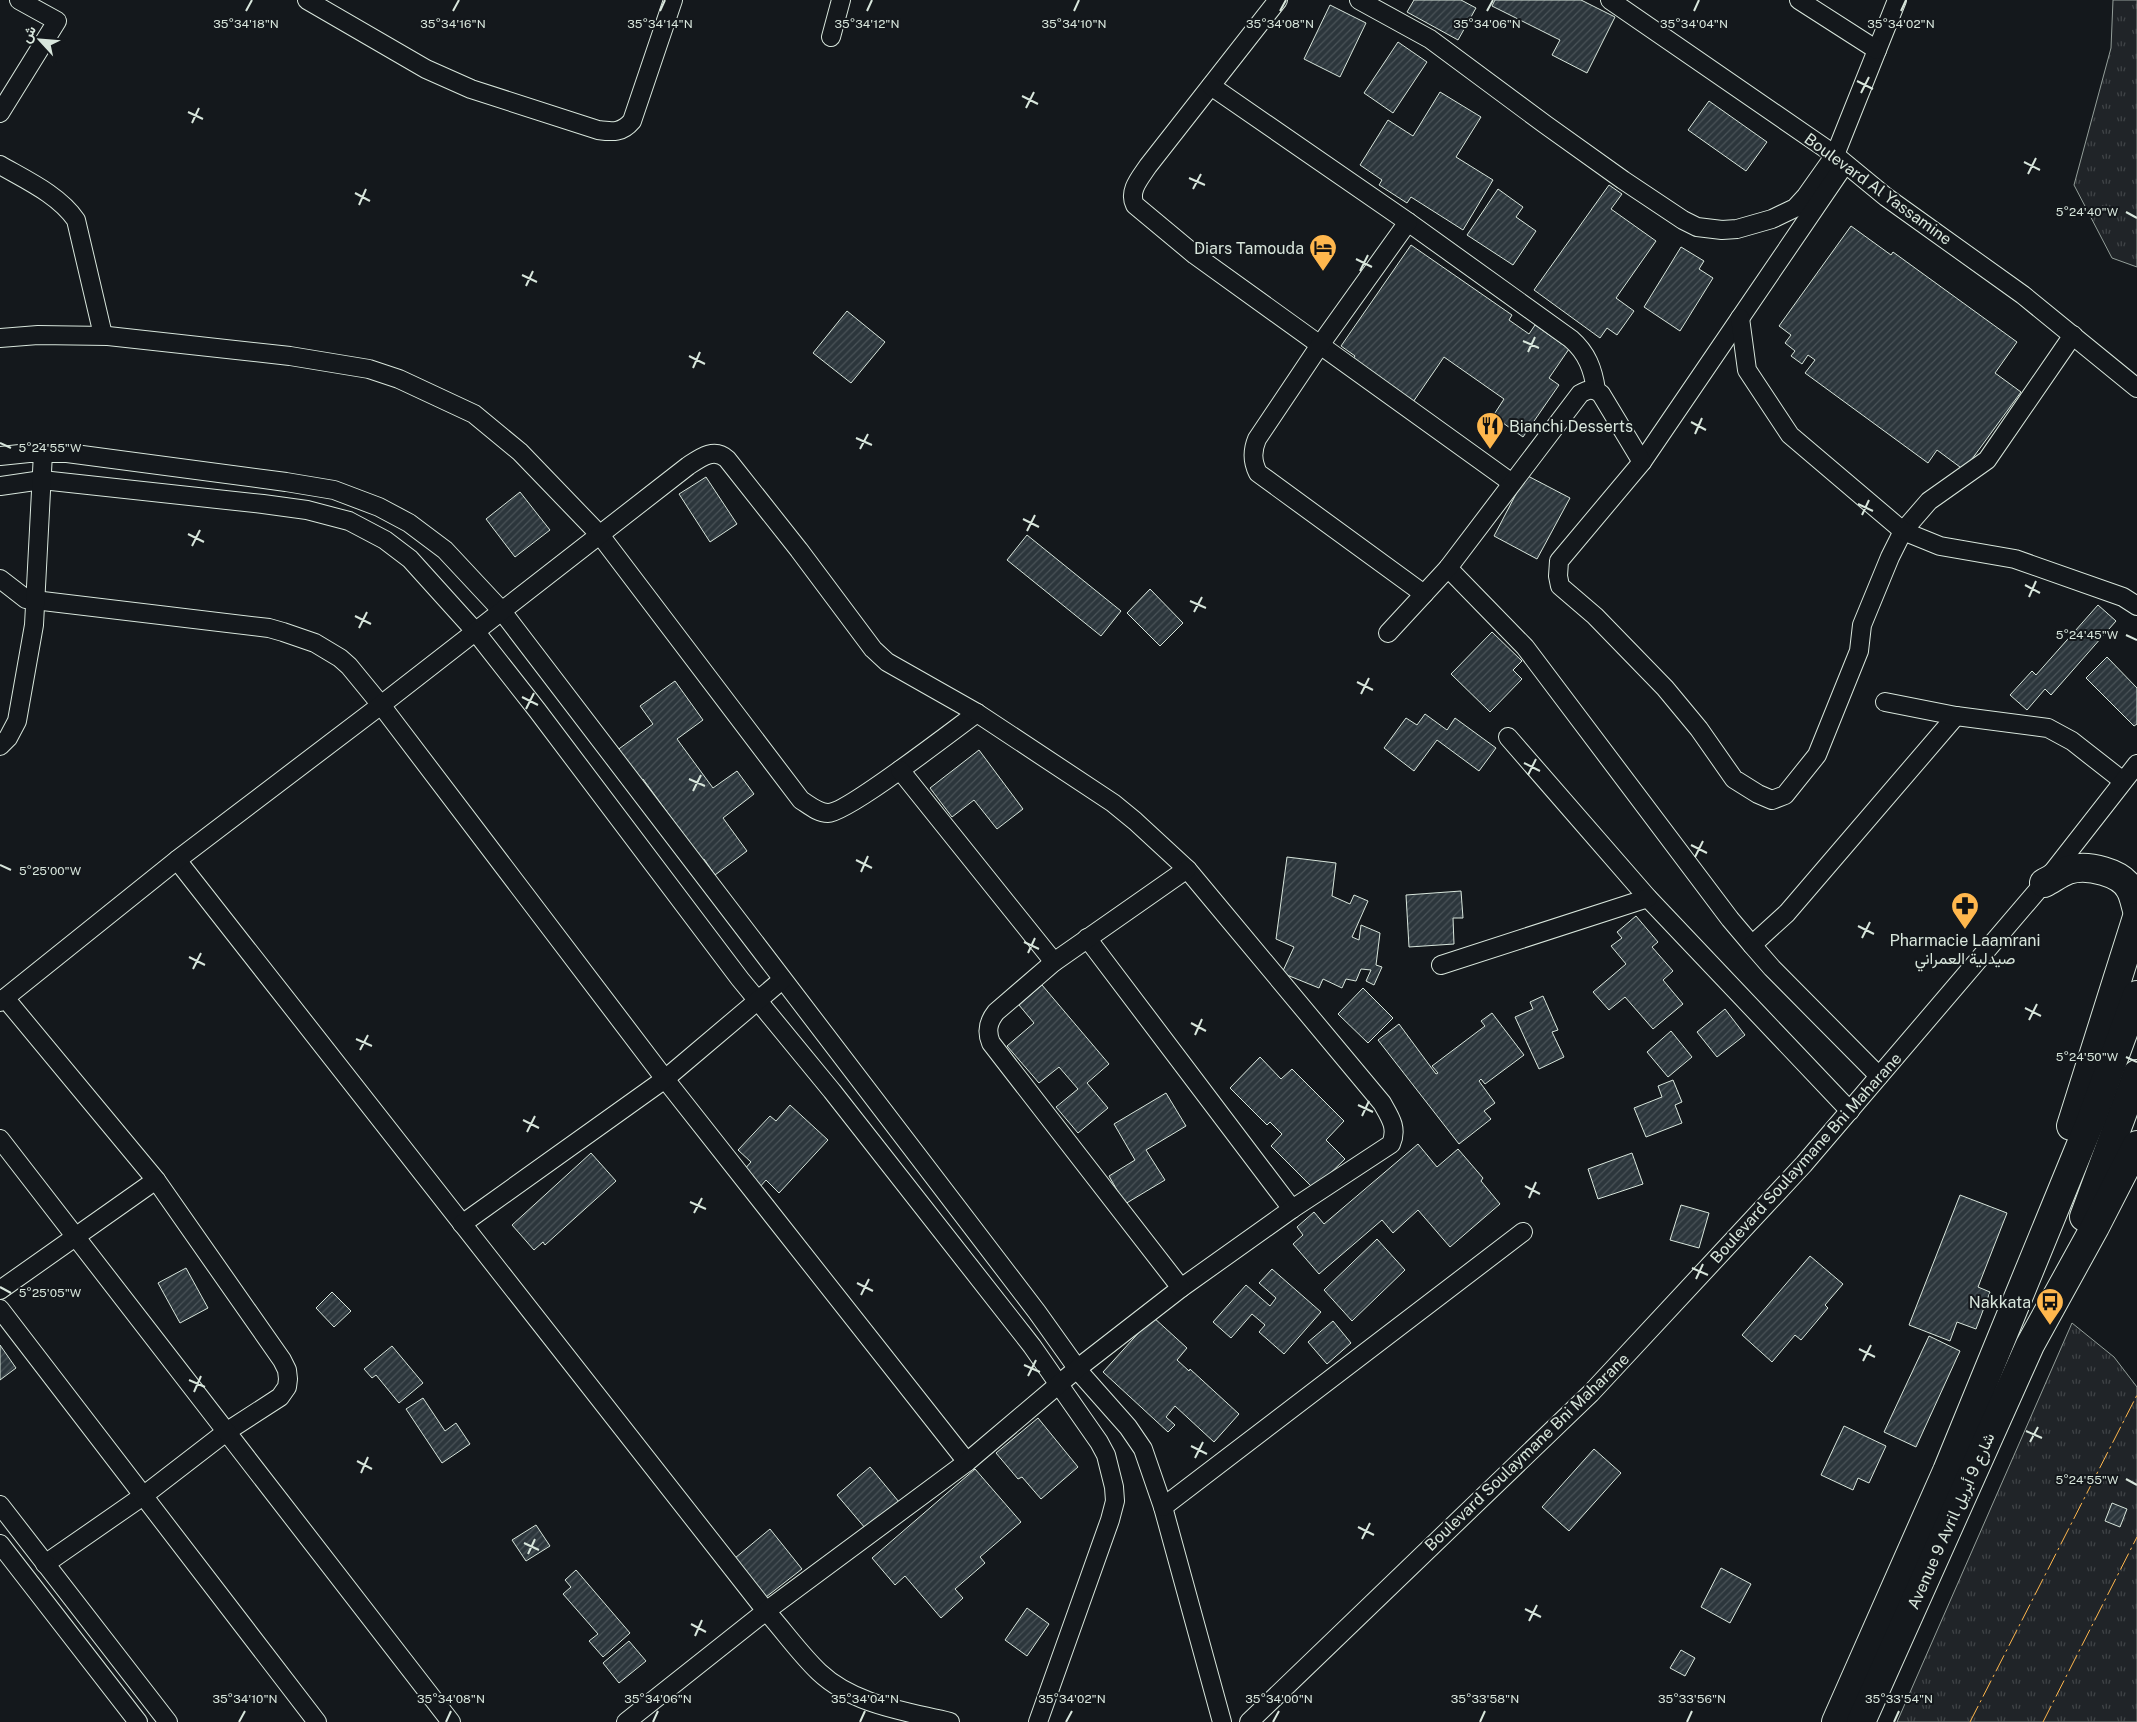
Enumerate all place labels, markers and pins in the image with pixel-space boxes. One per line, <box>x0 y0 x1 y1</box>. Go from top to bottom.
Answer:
hotel icon: Diars Tamouda <box>1308 233 1338 272</box>
place label: Diars Tamouda <box>1194 239 1304 258</box>
restaurant icon: Bianchi Desserts <box>1475 411 1505 450</box>
place label: Bianchi Desserts <box>1509 417 1633 436</box>
pharmacy icon: Pharmacie Laamrani صيدلية العمراني <box>1950 891 1980 930</box>
place label: Pharmacie Laamrani صيدلية العمراني <box>1889 931 2041 972</box>
bus stop icon: Nakkata <box>2035 1287 2065 1326</box>
place label: Nakkata <box>1969 1293 2031 1312</box>

